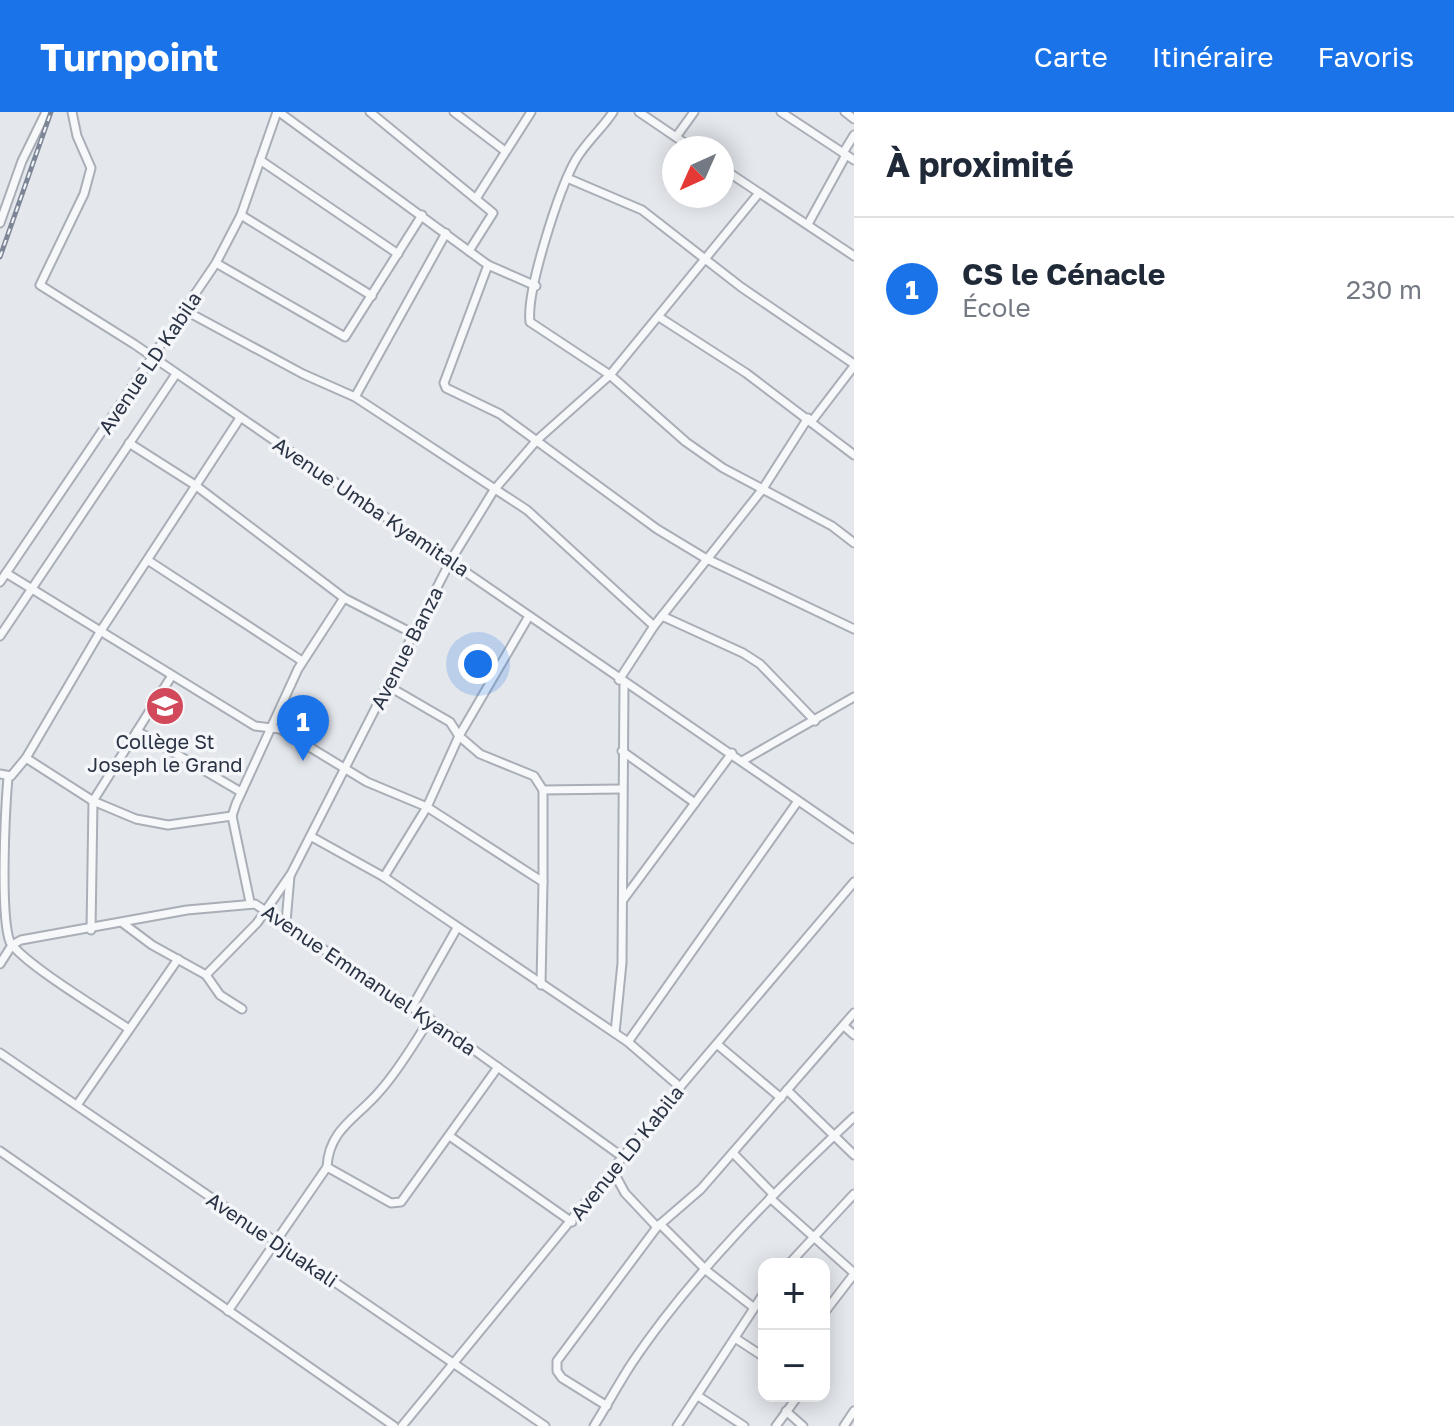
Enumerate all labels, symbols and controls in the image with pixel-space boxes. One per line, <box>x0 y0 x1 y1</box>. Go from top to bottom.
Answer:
text: Turnpoint <box>40 34 218 79</box>
text: Carte <box>1034 40 1108 73</box>
text: Itinéraire <box>1152 40 1273 73</box>
text: Favoris <box>1317 40 1414 73</box>
north arrow <box>662 136 734 208</box>
text: À proximité <box>886 144 1074 184</box>
text: CS le Cénacle <box>962 256 1165 292</box>
text: 1 <box>905 274 919 305</box>
text: 230 m <box>1346 274 1422 305</box>
street label: Avenue LD Kabila <box>93 287 206 438</box>
text: École <box>962 292 1031 323</box>
street label: Avenue Umba Kyamitala <box>269 432 474 581</box>
street label: Avenue Banza <box>365 582 447 713</box>
your location <box>458 644 498 684</box>
school or university icon: Collège St Joseph le Grand <box>144 685 186 727</box>
pin: 1 <box>277 695 329 761</box>
place label: Collège St Joseph le Grand <box>87 729 243 776</box>
street label: Avenue Emmanuel Kyanda <box>258 899 481 1060</box>
street label: Avenue LD Kabila <box>565 1080 688 1225</box>
street label: Avenue Djuakali <box>203 1187 342 1292</box>
map controls <box>758 1258 830 1402</box>
button: + <box>758 1258 830 1330</box>
button: − <box>758 1330 830 1402</box>

